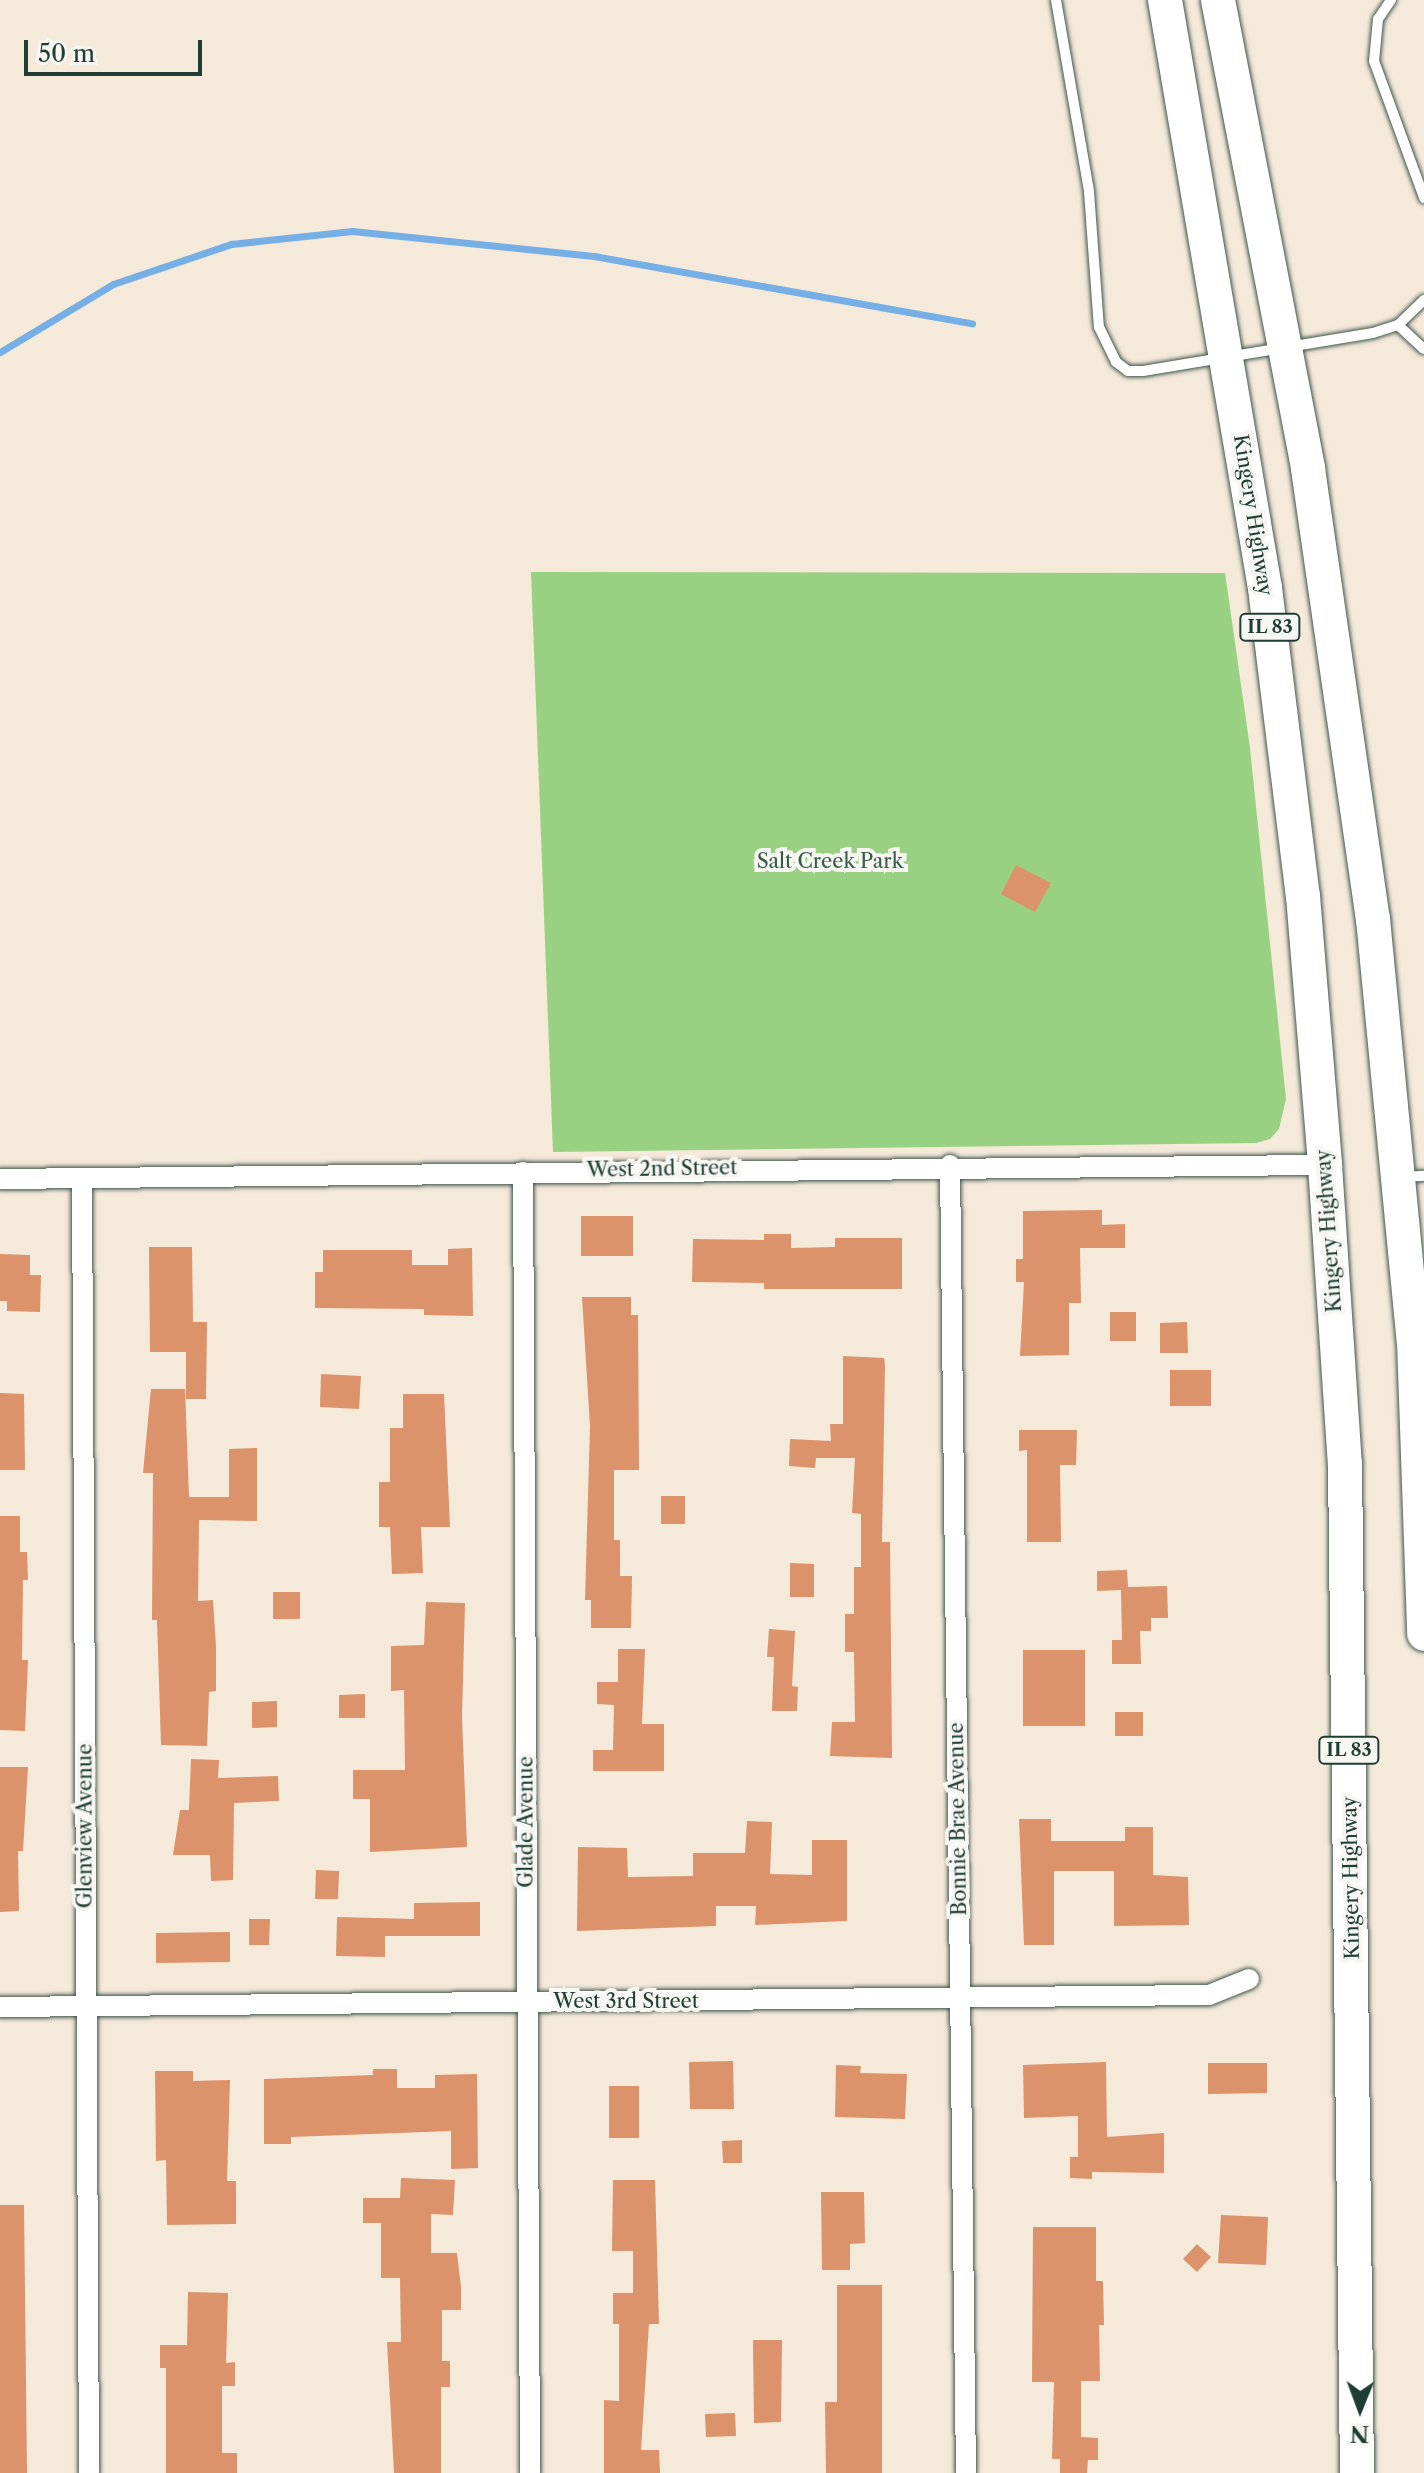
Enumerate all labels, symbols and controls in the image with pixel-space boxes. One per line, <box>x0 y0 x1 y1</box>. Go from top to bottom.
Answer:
scale bar <box>28 24 206 74</box>
text: 50 m <box>38 39 95 68</box>
street label: Kingery Highway <box>1228 432 1278 598</box>
road number: IL 83 <box>1238 613 1302 641</box>
park label: Salt Creek Park <box>756 849 904 873</box>
street label: Kingery Highway <box>1311 1149 1347 1313</box>
street label: West 2nd Street <box>587 1156 737 1182</box>
street label: Bonnie Brae Avenue <box>944 1722 972 1916</box>
road number: IL 83 <box>1317 1736 1381 1764</box>
street label: Glenview Avenue <box>73 1743 97 1909</box>
street label: Glade Avenue <box>514 1756 538 1888</box>
street label: Kingery Highway <box>1338 1796 1364 1960</box>
street label: West 3rd Street <box>553 1989 699 2013</box>
north arrow <box>1320 2369 1400 2449</box>
text: N <box>1350 2420 1369 2447</box>

